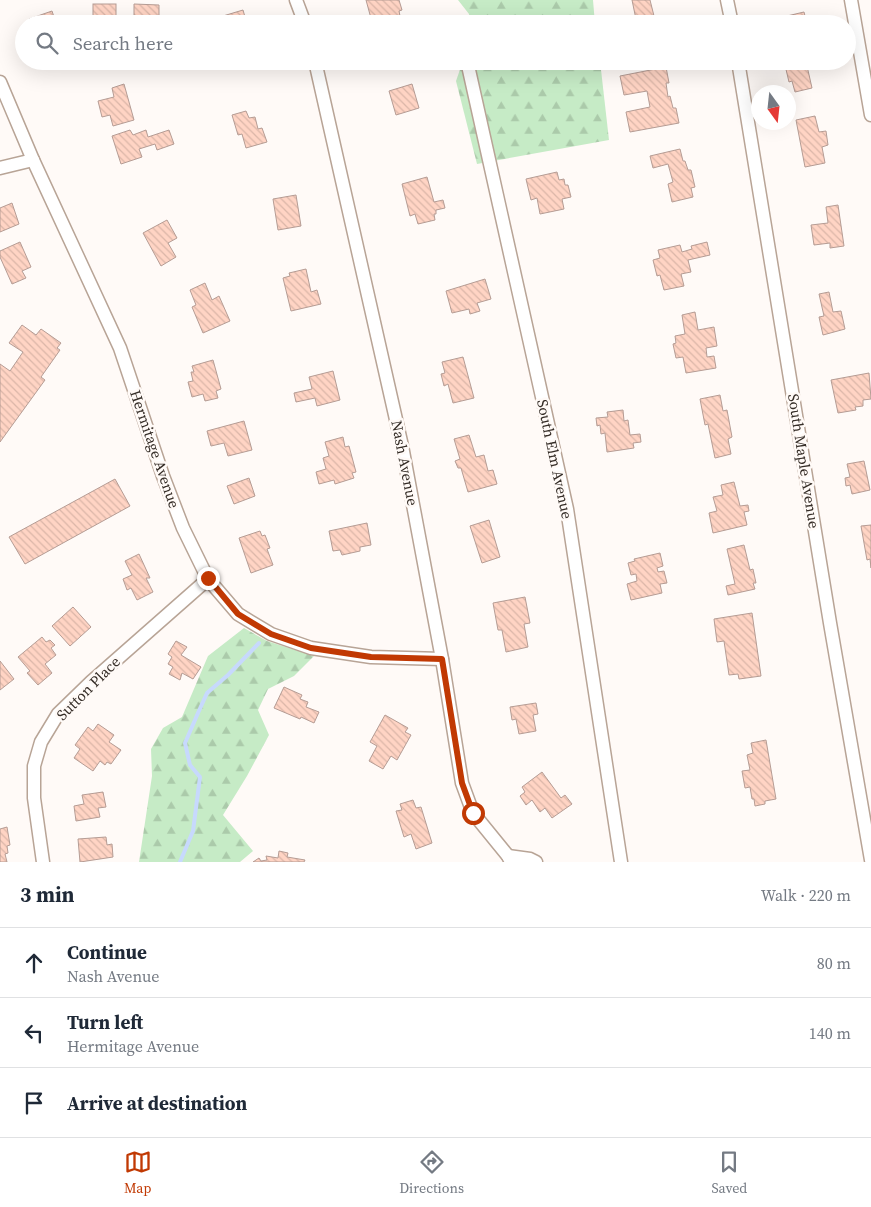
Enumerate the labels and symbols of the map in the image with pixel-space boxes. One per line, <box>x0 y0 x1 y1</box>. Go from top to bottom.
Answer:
north arrow <box>751 85 796 130</box>
street label: Hermitage Avenue <box>125 387 185 511</box>
street label: South Maple Avenue <box>783 392 825 530</box>
street label: South Elm Avenue <box>532 397 578 521</box>
street label: Nash Avenue <box>386 418 424 508</box>
route end <box>197 567 220 590</box>
street label: Sutton Place <box>51 651 125 725</box>
route start <box>462 802 485 825</box>

